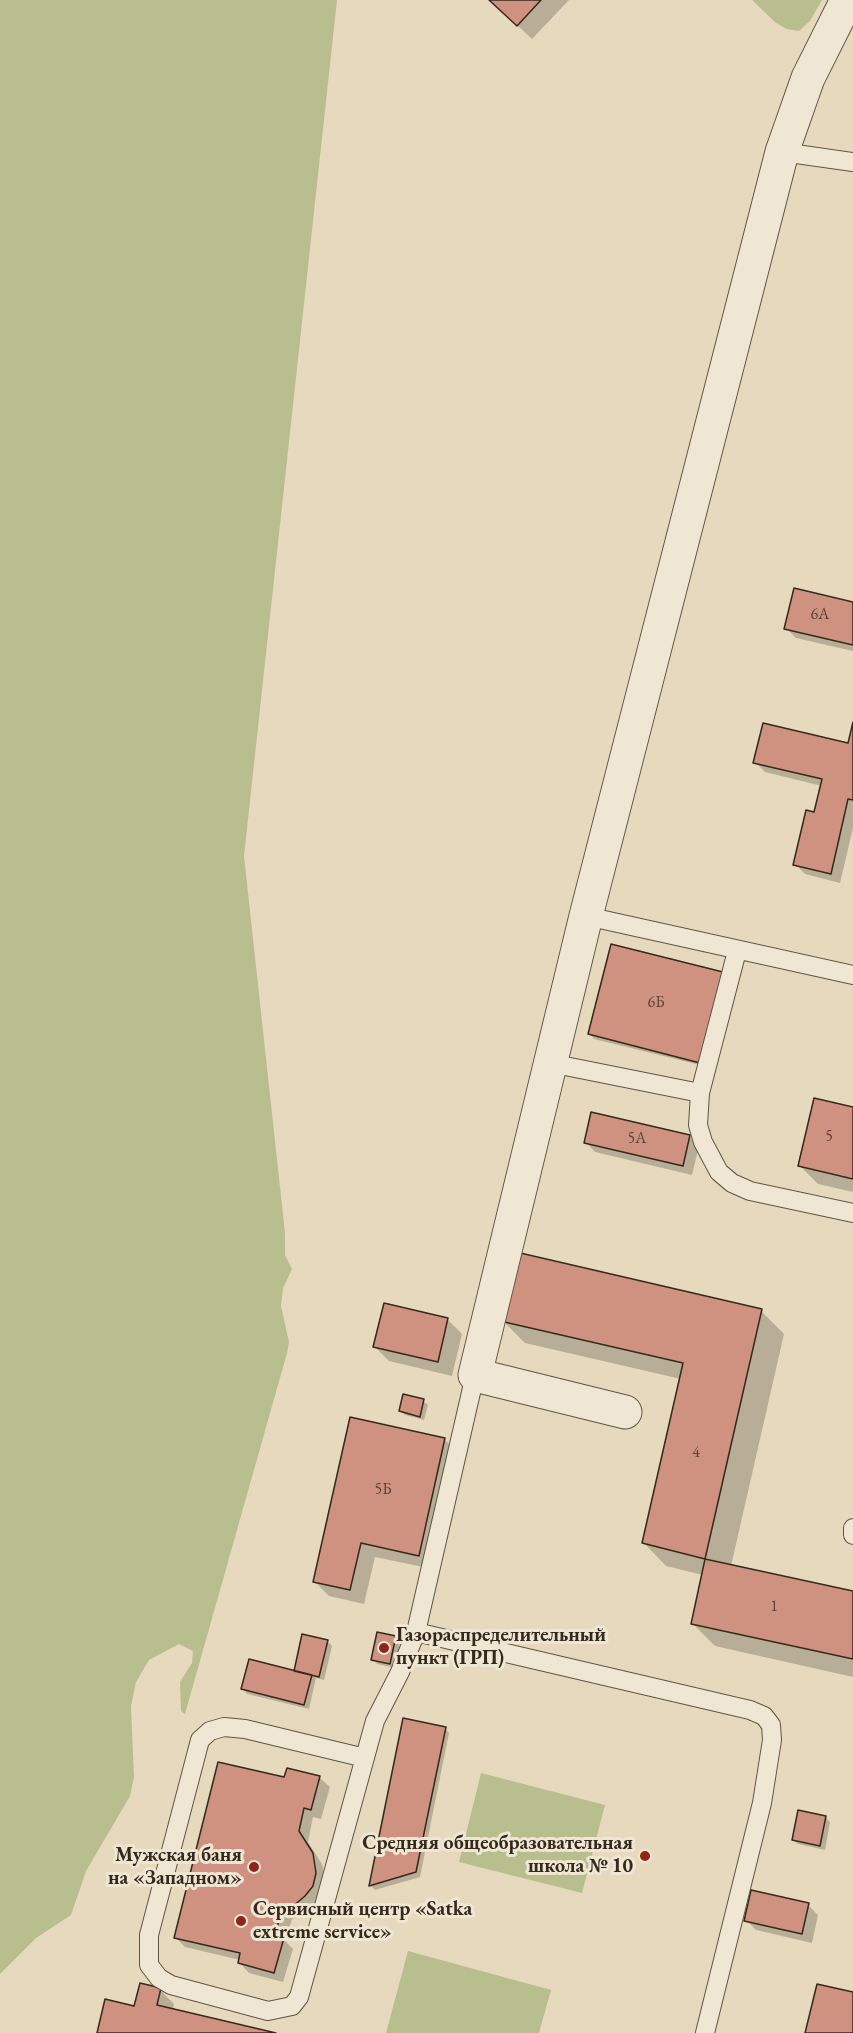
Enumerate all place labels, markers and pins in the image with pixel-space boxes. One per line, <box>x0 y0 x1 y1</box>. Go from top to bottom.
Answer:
place label: Газораспределительный пункт (ГРП) <box>396 1624 606 1671</box>
marker: Газораспределительный пункт (ГРП) <box>377 1641 391 1655</box>
place label: Средняя общеобразовательная школа № 10 <box>362 1832 633 1879</box>
place label: Мужская баня на «Западном» <box>108 1844 242 1891</box>
marker: Средняя общеобразовательная школа № 10 <box>638 1849 652 1863</box>
marker: Мужская баня на «Западном» <box>247 1860 261 1874</box>
place label: Сервисный центр «Satka extreme service» <box>253 1898 472 1945</box>
marker: Сервисный центр «Satka extreme service» <box>234 1914 248 1928</box>

